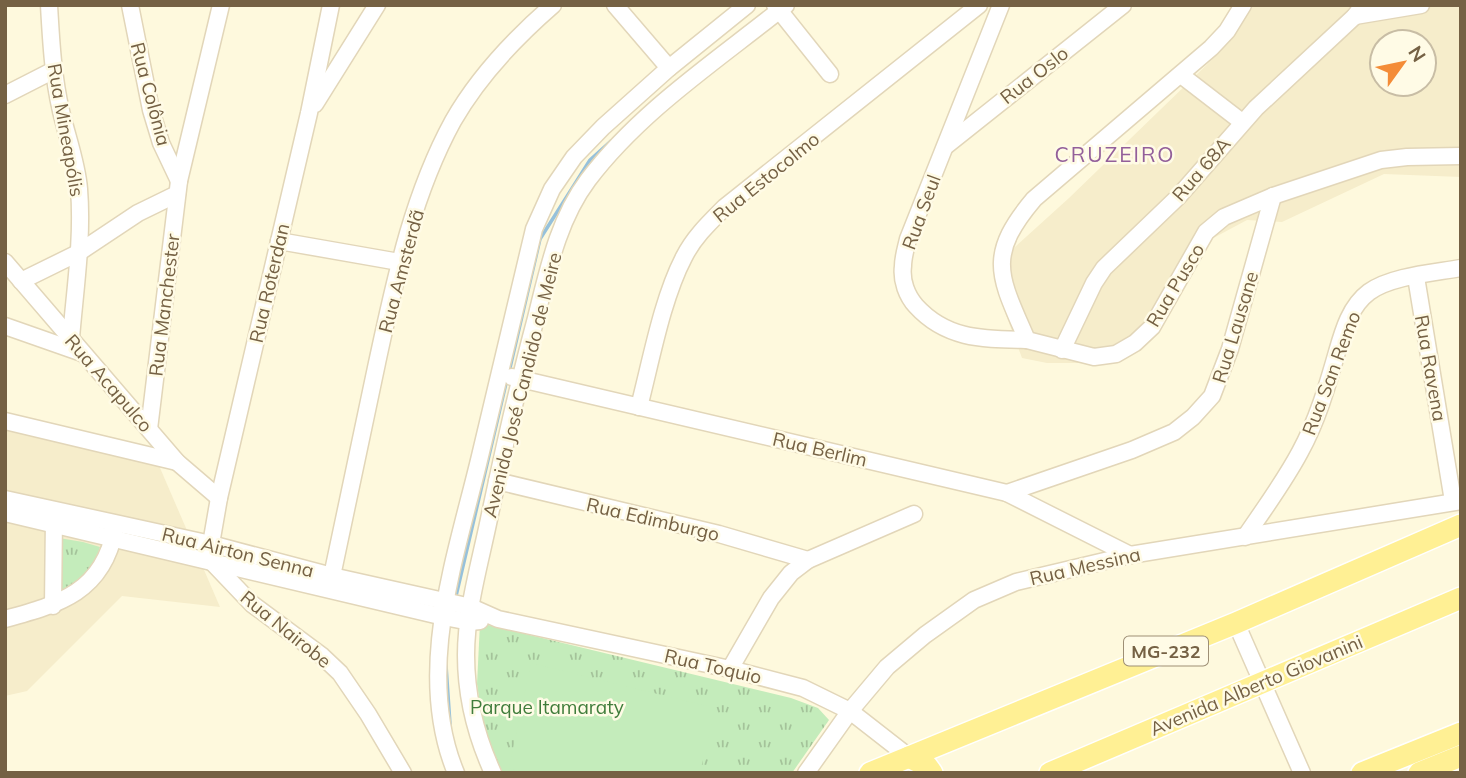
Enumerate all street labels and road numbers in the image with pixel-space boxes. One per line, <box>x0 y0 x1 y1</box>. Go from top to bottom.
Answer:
street label: Rua Colônia <box>126 40 176 148</box>
street label: Rua Oslo <box>995 41 1073 109</box>
street label: Rua Mineapólis <box>42 61 90 199</box>
street label: Rua Estocolmo <box>708 127 824 227</box>
street label: Rua 68A <box>1167 132 1235 206</box>
street label: Rua Seul <box>896 171 946 253</box>
street label: Rua Amsterdã <box>373 207 429 335</box>
street label: Rua Roterdan <box>244 221 294 345</box>
street label: Rua Manchester <box>143 232 185 378</box>
street label: Rua Pusco <box>1141 239 1209 331</box>
street label: Avenida José Candido de Meire <box>477 250 567 520</box>
street label: Rua Lausane <box>1207 268 1263 386</box>
street label: Rua San Remo <box>1296 308 1366 438</box>
street label: Rua Ravena <box>1410 313 1452 423</box>
street label: Rua Acapulco <box>60 329 158 437</box>
street label: Rua Berlim <box>770 426 870 472</box>
street label: Rua Edimburgo <box>584 492 722 546</box>
street label: Rua Airton Senna <box>160 522 316 582</box>
street label: Rua Messina <box>1027 542 1143 590</box>
street label: Rua Nairobe <box>236 585 336 673</box>
street label: Avenida Alberto Giovanini <box>1146 629 1366 741</box>
road number: MG-232 <box>1124 636 1208 666</box>
street label: Rua Toquio <box>662 643 764 689</box>

